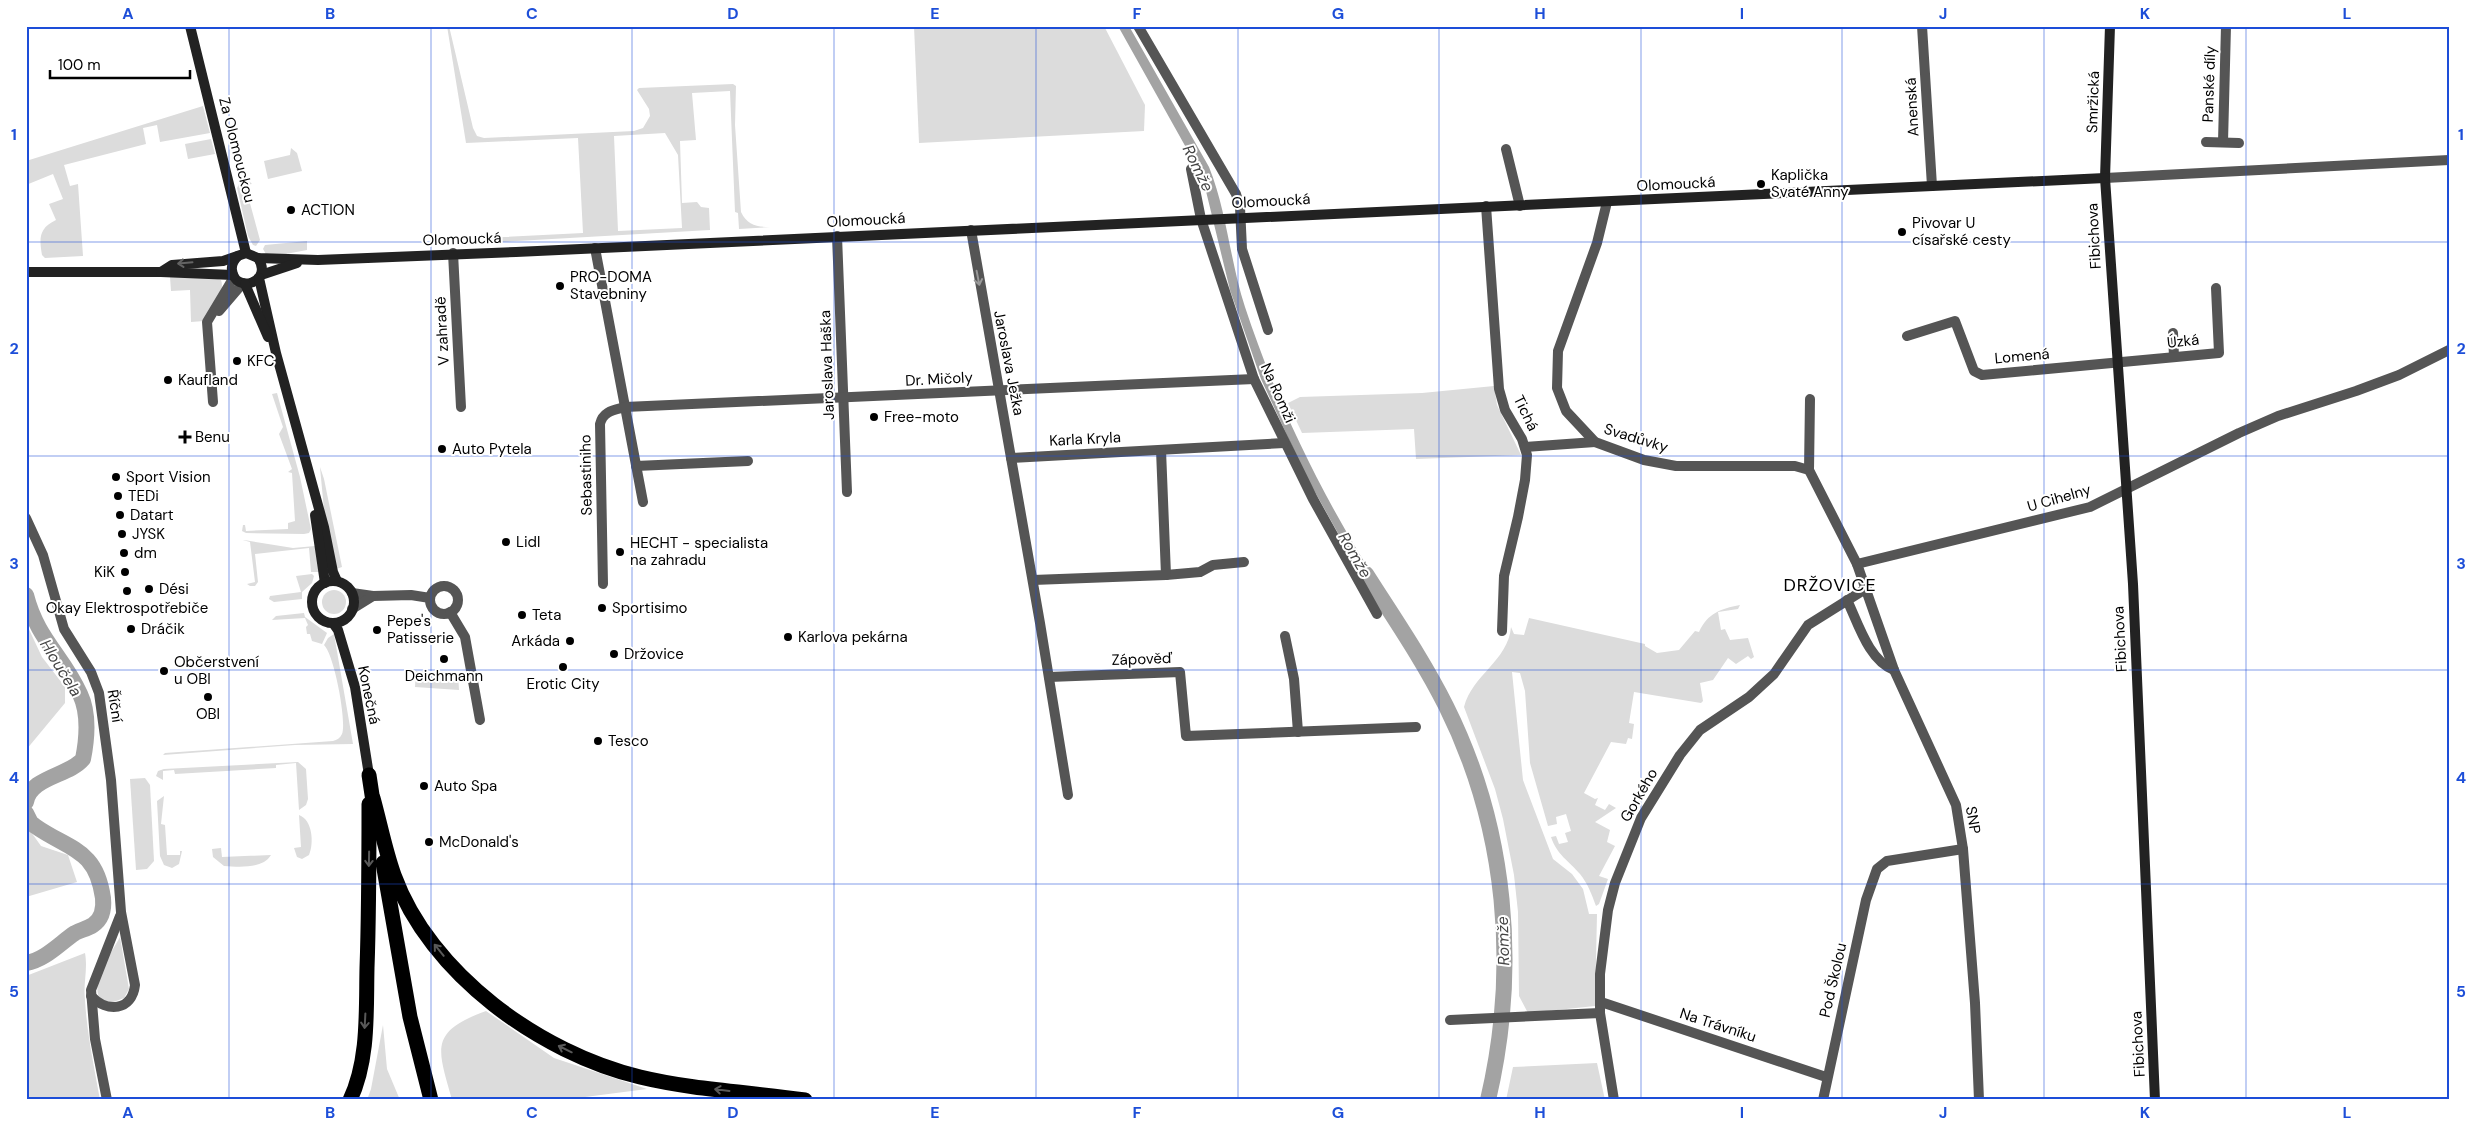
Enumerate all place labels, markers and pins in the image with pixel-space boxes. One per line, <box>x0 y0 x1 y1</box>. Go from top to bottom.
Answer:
place label: Kaplička Svaté Anny <box>1771 165 1849 202</box>
marker: Kaplička Svaté Anny <box>1755 178 1767 190</box>
place label: ACTION <box>301 200 355 220</box>
marker: ACTION <box>285 204 297 216</box>
place label: Pivovar U císařské cesty <box>1912 213 2011 250</box>
marker: Pivovar U císařské cesty <box>1896 226 1908 238</box>
place label: PRO-DOMA Stavebniny <box>570 267 652 304</box>
marker: PRO-DOMA Stavebniny <box>554 280 566 292</box>
place label: KFC <box>247 351 275 371</box>
marker: KFC <box>231 355 243 367</box>
place label: Kaufland <box>178 370 238 390</box>
marker: Kaufland <box>162 374 174 386</box>
place label: Free-moto <box>884 407 959 427</box>
marker: Free-moto <box>868 411 880 423</box>
place label: Benu <box>195 427 230 447</box>
marker: Benu <box>179 431 191 443</box>
place label: Auto Pytela <box>452 439 532 459</box>
marker: Auto Pytela <box>436 443 448 455</box>
place label: Sport Vision <box>126 467 211 487</box>
marker: Sport Vision <box>110 471 122 483</box>
place label: TEDi <box>128 486 159 506</box>
marker: TEDi <box>112 490 124 502</box>
place label: Datart <box>130 505 174 525</box>
marker: Datart <box>114 509 126 521</box>
place label: JYSK <box>132 524 165 544</box>
marker: JYSK <box>116 528 128 540</box>
place label: Lidl <box>516 532 540 552</box>
place label: HECHT - specialista na zahradu <box>630 533 768 570</box>
marker: Lidl <box>500 536 512 548</box>
place label: dm <box>134 543 157 563</box>
marker: HECHT - specialista na zahradu <box>614 546 626 558</box>
marker: dm <box>118 547 130 559</box>
place label: KiK <box>94 562 115 582</box>
marker: KiK <box>119 566 131 578</box>
place label: Dési <box>159 579 189 599</box>
marker: Dési <box>143 583 155 595</box>
marker: Okay Elektrospotřebiče <box>121 585 133 597</box>
place label: Okay Elektrospotřebiče <box>46 598 208 618</box>
place label: Sportisimo <box>612 598 688 618</box>
marker: Sportisimo <box>596 602 608 614</box>
place label: Teta <box>532 605 561 625</box>
marker: Teta <box>516 609 528 621</box>
place label: Pepe's Patisserie <box>387 611 454 648</box>
place label: Dráčik <box>141 619 185 639</box>
marker: Dráčik <box>125 623 137 635</box>
marker: Pepe's Patisserie <box>371 624 383 636</box>
place label: Karlova pekárna <box>798 627 908 647</box>
place label: Arkáda <box>511 631 560 651</box>
marker: Karlova pekárna <box>782 631 794 643</box>
marker: Arkáda <box>564 635 576 647</box>
place label: Držovice <box>624 644 684 664</box>
marker: Držovice <box>608 648 620 660</box>
place label: Občerstvení u OBI <box>174 652 259 689</box>
marker: Deichmann <box>438 653 450 665</box>
marker: Erotic City <box>557 661 569 673</box>
marker: Občerstvení u OBI <box>158 665 170 677</box>
place label: Deichmann <box>405 666 483 686</box>
place label: Erotic City <box>527 674 600 694</box>
marker: OBI <box>202 691 214 703</box>
place label: OBI <box>196 704 220 724</box>
place label: Tesco <box>608 731 649 751</box>
marker: Tesco <box>592 735 604 747</box>
place label: Auto Spa <box>434 776 497 796</box>
marker: Auto Spa <box>418 780 430 792</box>
place label: McDonald's <box>439 832 519 852</box>
marker: McDonald's <box>423 836 435 848</box>

